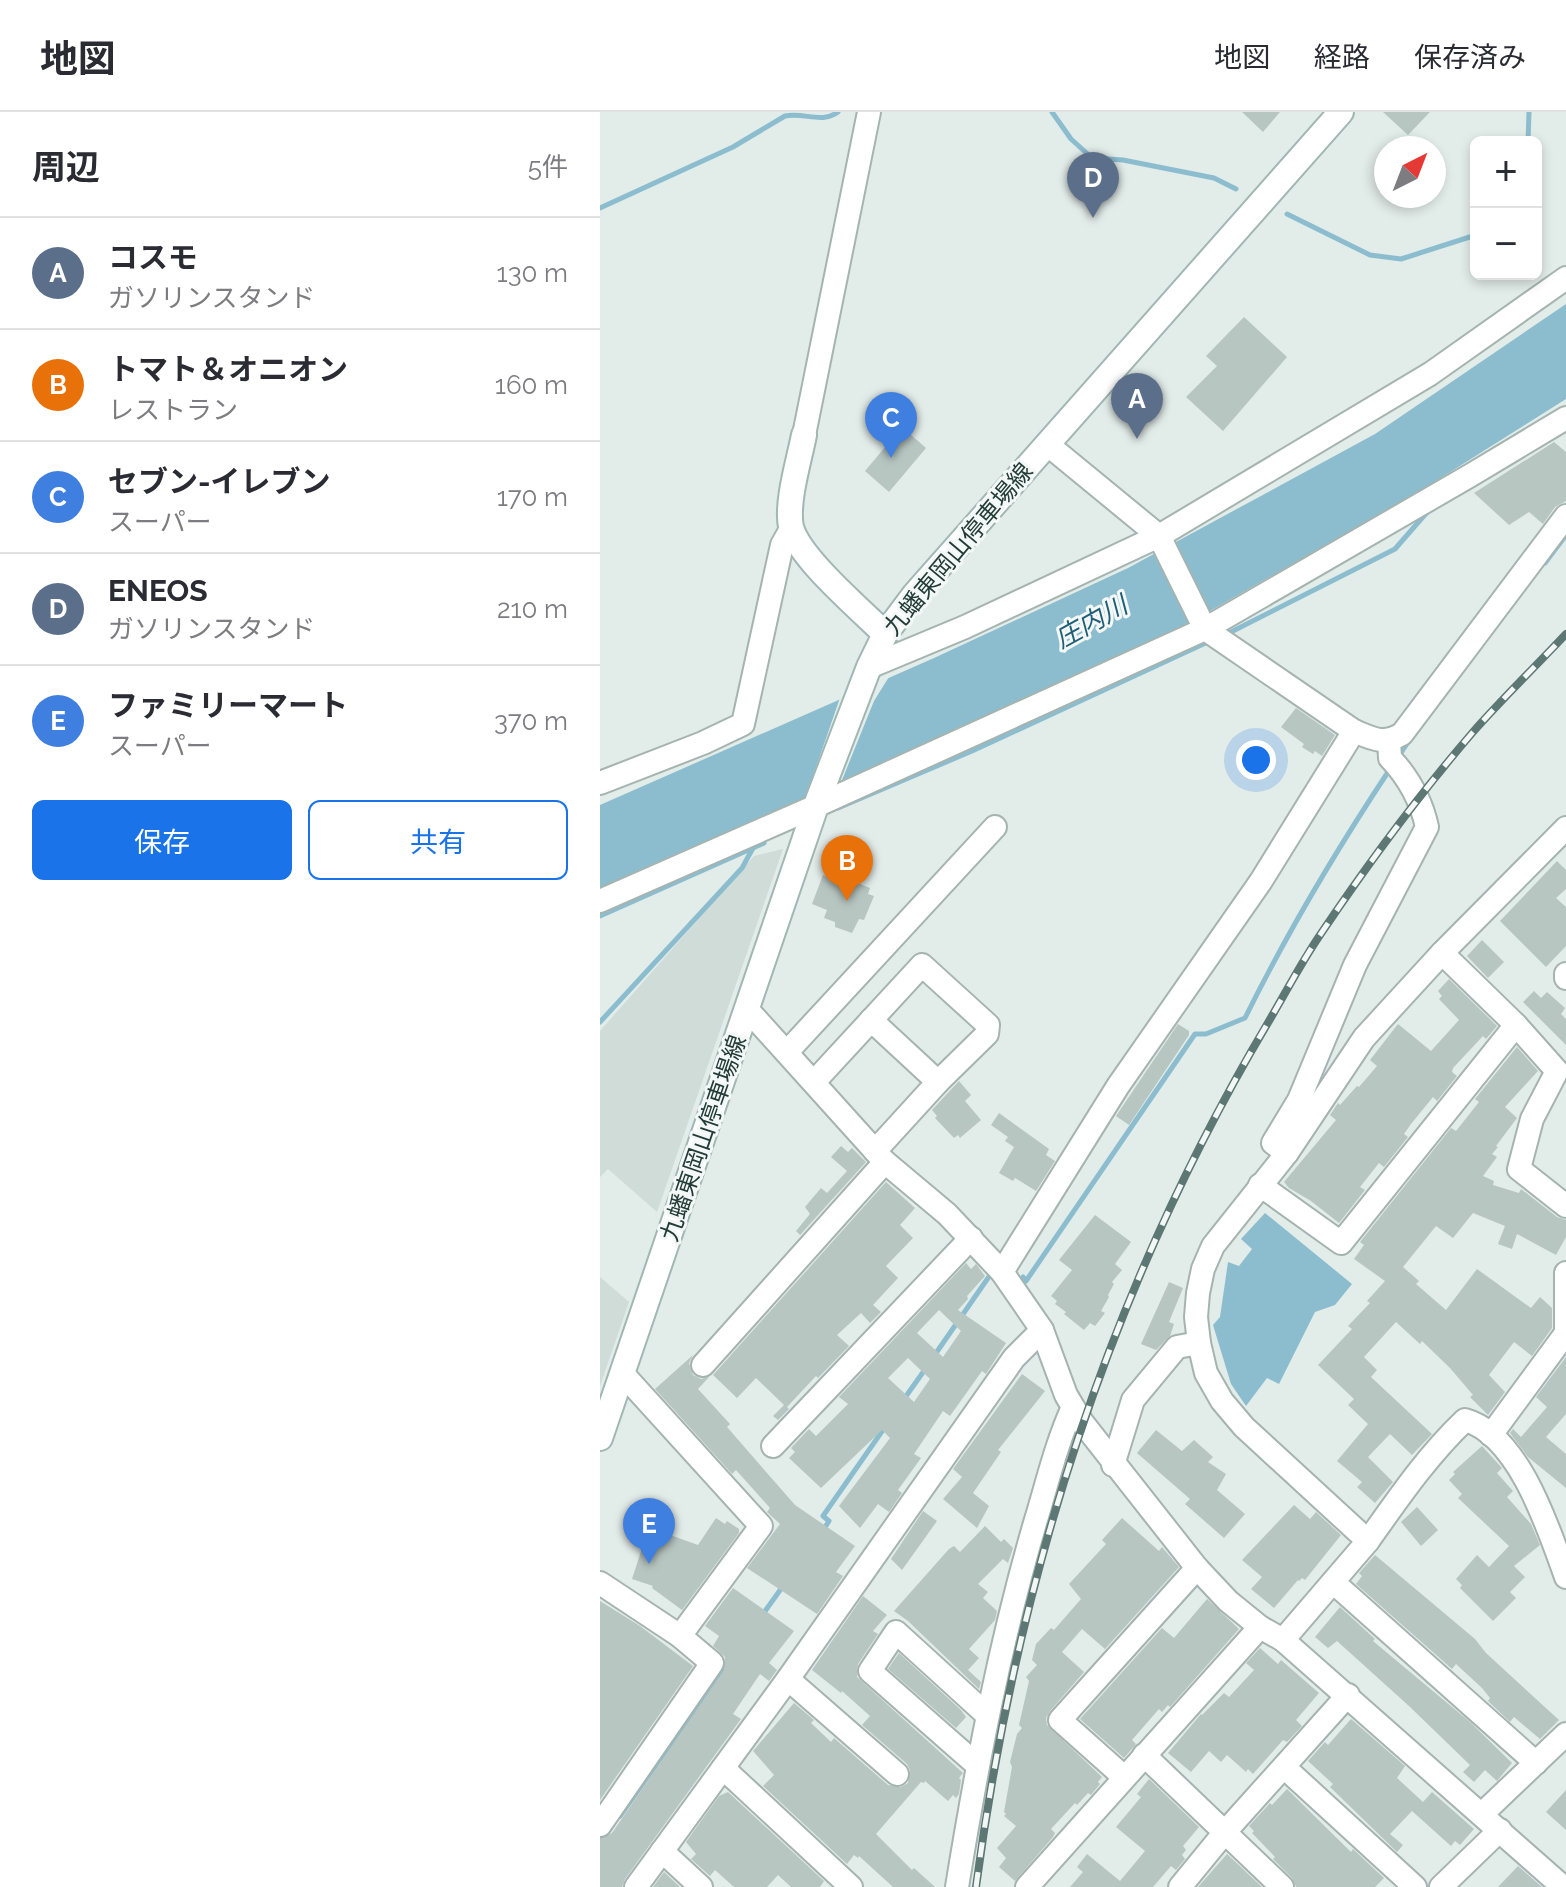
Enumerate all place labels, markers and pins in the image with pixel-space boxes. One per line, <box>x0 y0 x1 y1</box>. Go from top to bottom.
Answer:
pin: D <box>1067 152 1119 218</box>
pin: A <box>1111 373 1163 439</box>
pin: C <box>865 392 917 458</box>
pin: B <box>821 835 873 901</box>
pin: E <box>623 1498 675 1564</box>

